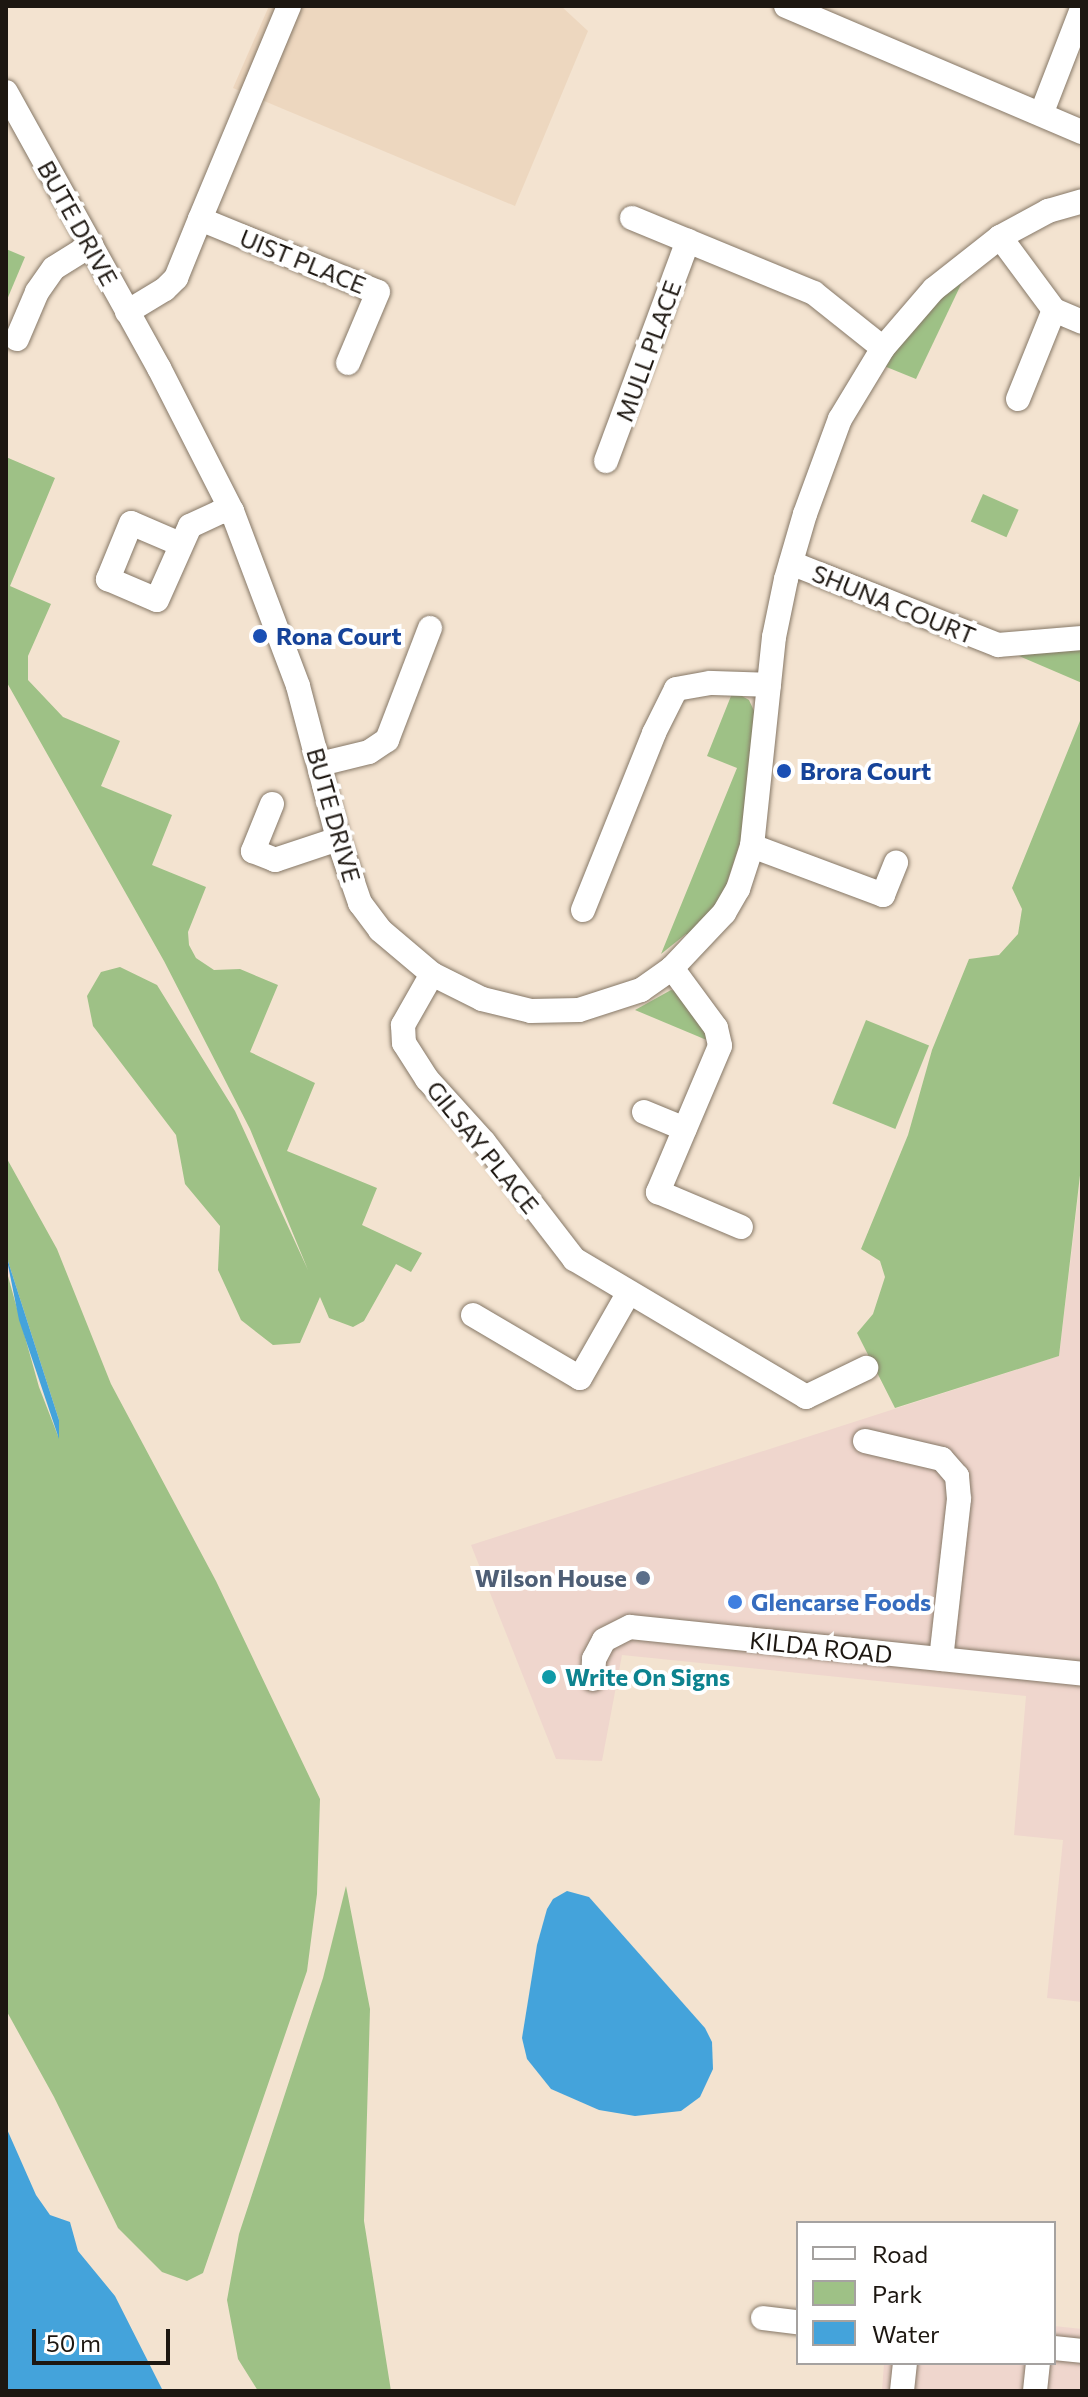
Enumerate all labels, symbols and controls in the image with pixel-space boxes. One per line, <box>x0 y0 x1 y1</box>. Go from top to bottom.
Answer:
street label: BUTE DRIVE <box>32 155 124 291</box>
street label: UIST PLACE <box>236 223 370 299</box>
street label: MULL PLACE <box>609 277 687 425</box>
street label: SHUNA COURT <box>808 558 980 650</box>
place label: Rona Court <box>276 622 402 650</box>
marker: Rona Court <box>251 627 269 645</box>
street label: BUTE DRIVE <box>301 744 367 886</box>
place label: Brora Court <box>800 757 931 785</box>
marker: Brora Court <box>775 762 793 780</box>
street label: GILSAY PLACE <box>421 1075 545 1219</box>
place label: Wilson House <box>475 1564 627 1592</box>
marker: Wilson House <box>634 1569 652 1587</box>
place label: Glencarse Foods <box>751 1588 931 1616</box>
marker: Glencarse Foods <box>726 1593 744 1611</box>
street label: KILDA ROAD <box>748 1625 894 1669</box>
place label: Write On Signs <box>565 1663 730 1691</box>
marker: Write On Signs <box>540 1668 558 1686</box>
legend <box>796 2221 1056 2365</box>
text: Road <box>872 2239 928 2268</box>
text: Park <box>872 2279 922 2308</box>
scale bar <box>36 2313 174 2363</box>
text: Water <box>872 2319 940 2348</box>
text: 50 m <box>46 2328 101 2357</box>

